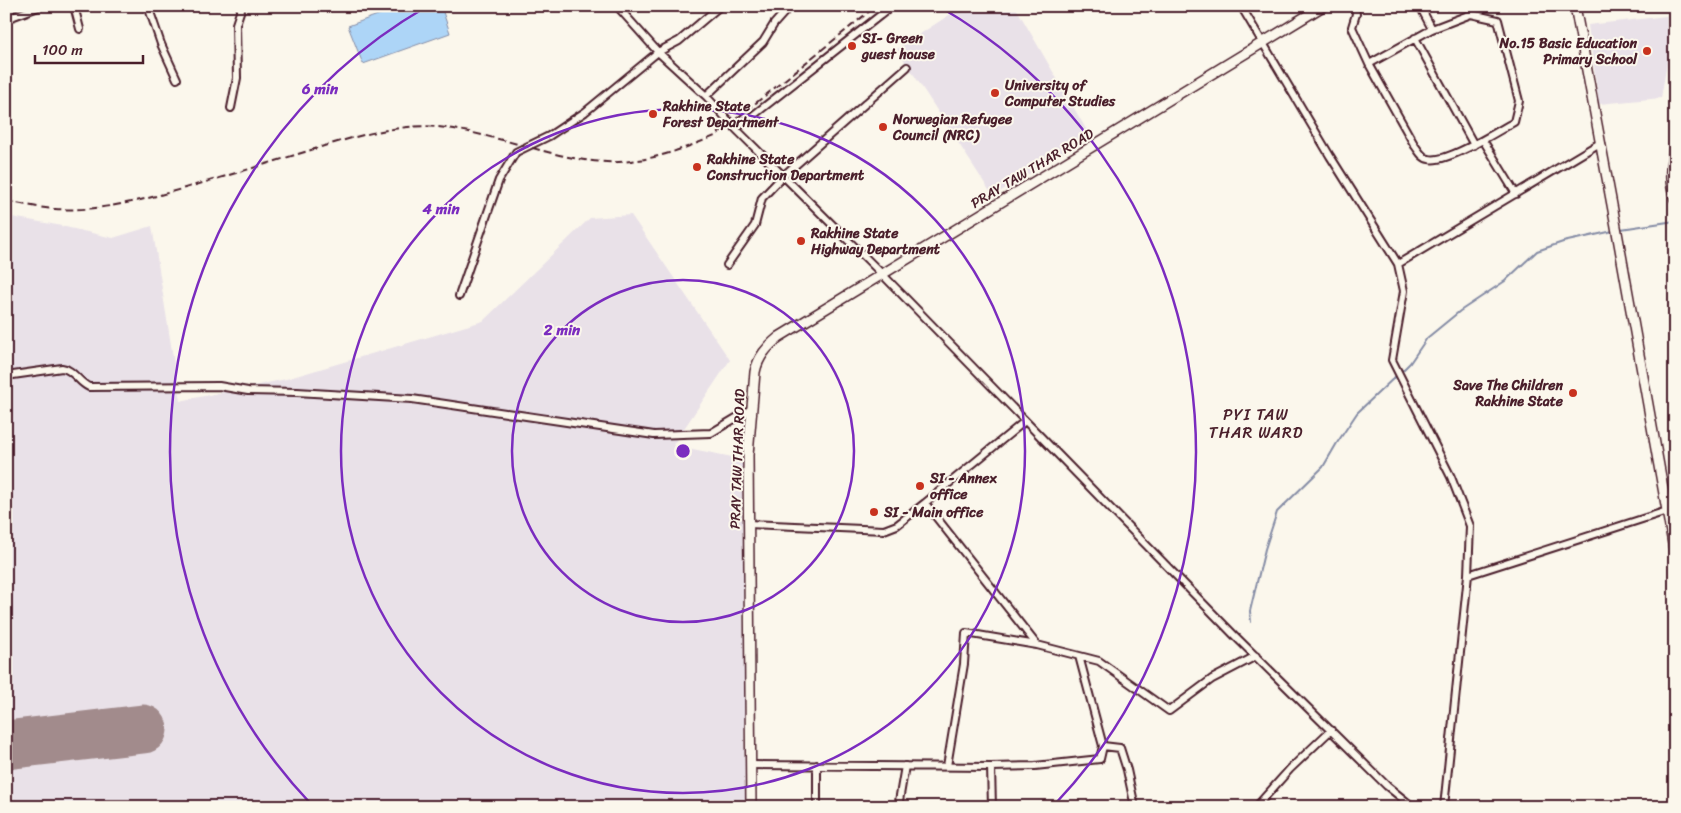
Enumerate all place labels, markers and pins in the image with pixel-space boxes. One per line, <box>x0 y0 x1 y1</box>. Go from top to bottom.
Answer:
place label: SI- Green guest house <box>860 26 936 67</box>
place label: No.15 Basic Education Primary School <box>1498 31 1638 72</box>
marker: SI- Green guest house <box>846 40 858 52</box>
marker: No.15 Basic Education Primary School <box>1641 45 1653 57</box>
place label: University of Computer Studies <box>1004 73 1116 114</box>
marker: University of Computer Studies <box>989 87 1001 99</box>
place label: Rakhine State Forest Department <box>662 94 780 135</box>
place label: Norwegian Refugee Council (NRC) <box>892 107 1013 148</box>
marker: Rakhine State Forest Department <box>647 108 659 120</box>
marker: Norwegian Refugee Council (NRC) <box>877 121 889 133</box>
place label: Rakhine State Construction Department <box>706 147 865 188</box>
marker: Rakhine State Construction Department <box>691 161 703 173</box>
place label: Rakhine State Highway Department <box>810 221 941 262</box>
marker: Rakhine State Highway Department <box>795 235 807 247</box>
place label: Save The Children Rakhine State <box>1452 373 1564 414</box>
marker: Save The Children Rakhine State <box>1567 387 1579 399</box>
centre of rings <box>674 442 692 460</box>
place label: SI - Annex office <box>929 466 997 507</box>
marker: SI - Annex office <box>914 480 926 492</box>
place label: SI - Main office <box>883 500 984 525</box>
marker: SI - Main office <box>868 506 880 518</box>

